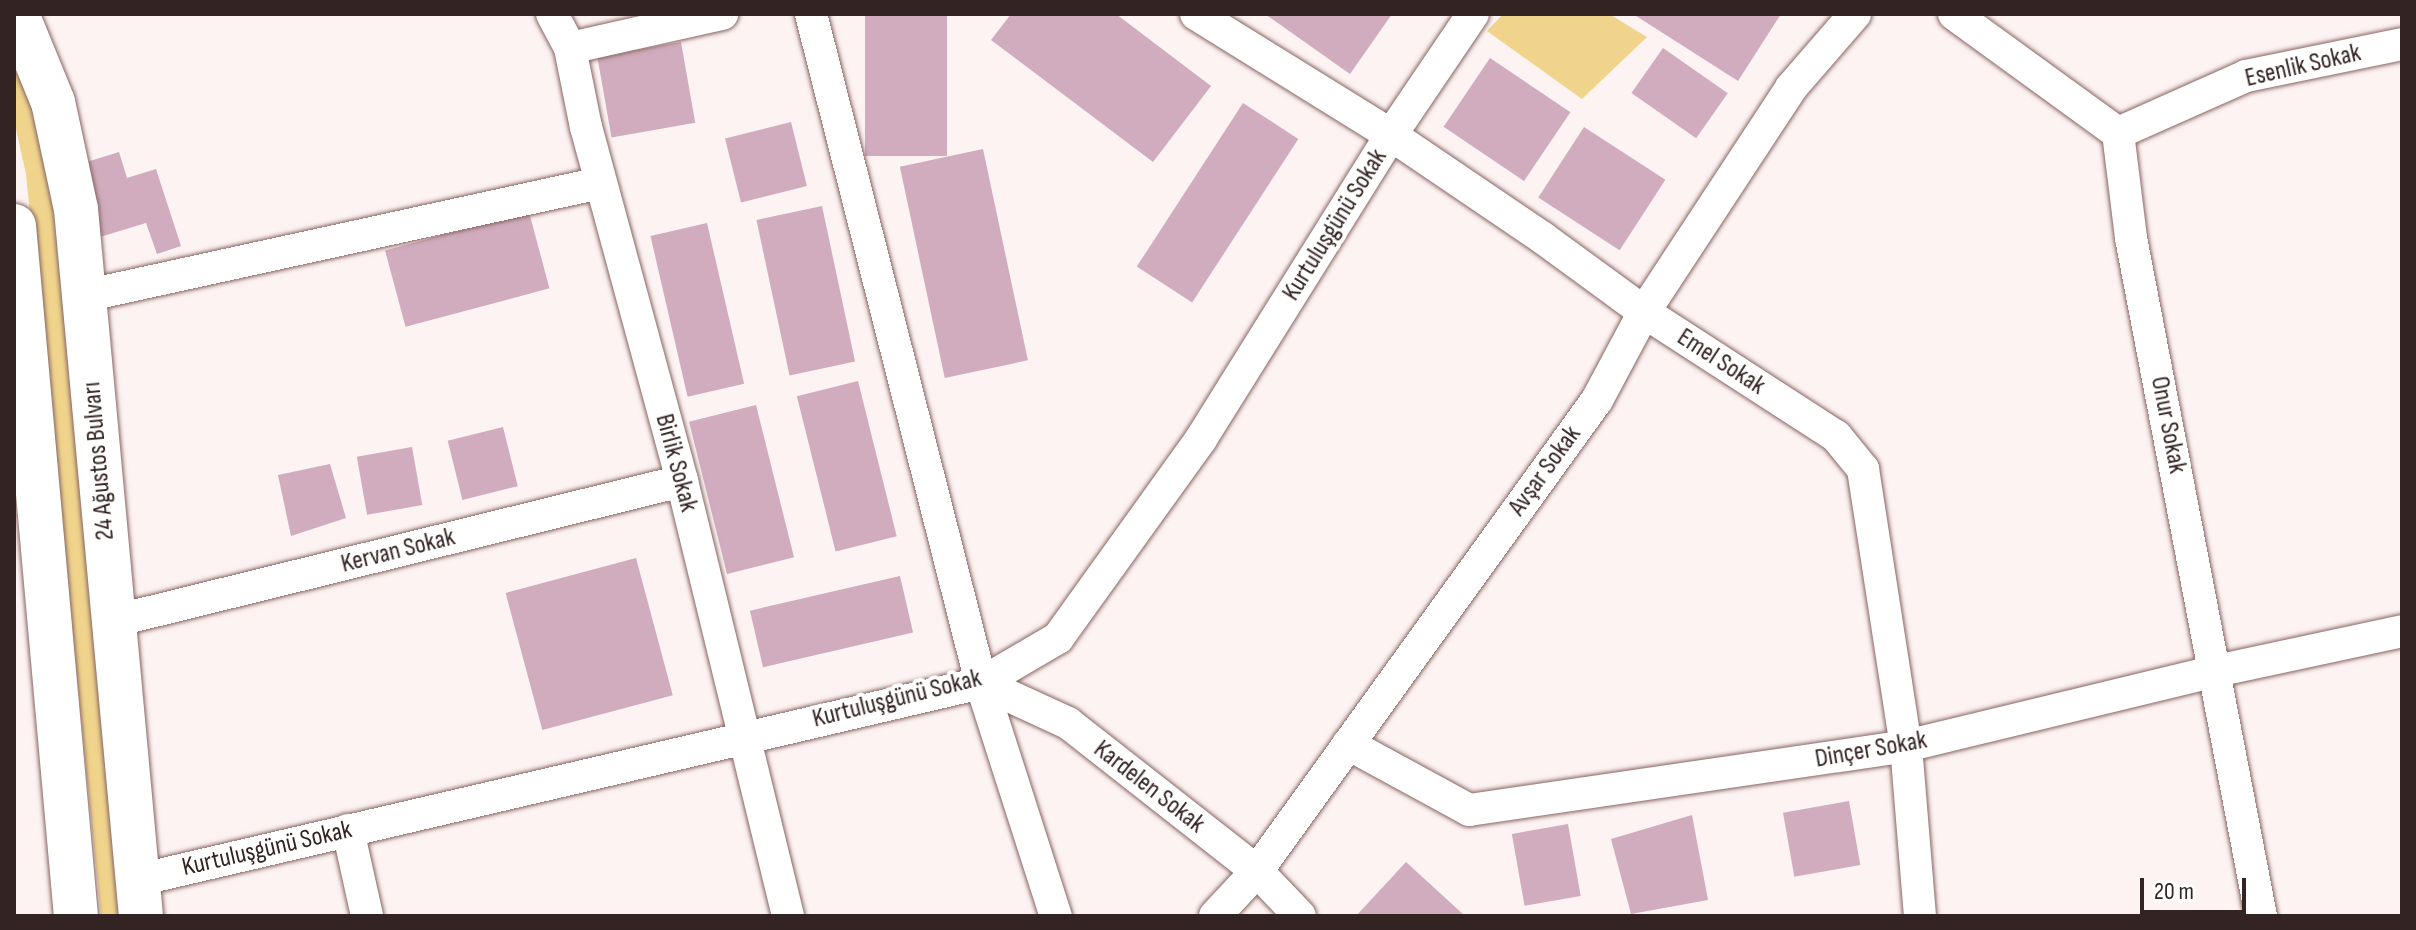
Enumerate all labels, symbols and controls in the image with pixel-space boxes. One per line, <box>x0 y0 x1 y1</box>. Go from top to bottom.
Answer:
street label: Esenlik Sokak <box>2242 38 2364 94</box>
street label: Kurtuluşgünü Sokak <box>1276 143 1394 307</box>
street label: Emel Sokak <box>1671 322 1771 402</box>
street label: Onur Sokak <box>2143 374 2193 476</box>
street label: 24 Ağustos Bulvarı <box>77 381 121 541</box>
street label: Birlik Sokak <box>648 411 704 515</box>
street label: Avşar Sokak <box>1502 420 1588 522</box>
street label: Kervan Sokak <box>338 522 458 580</box>
street label: Kurtuluşgünü Sokak <box>809 663 985 735</box>
street label: Dinçer Sokak <box>1813 725 1929 775</box>
street label: Kardelen Sokak <box>1087 734 1211 840</box>
street label: Kurtuluşgünü Sokak <box>179 814 355 884</box>
scale bar <box>2144 862 2250 912</box>
text: 20 m <box>2154 877 2194 906</box>

